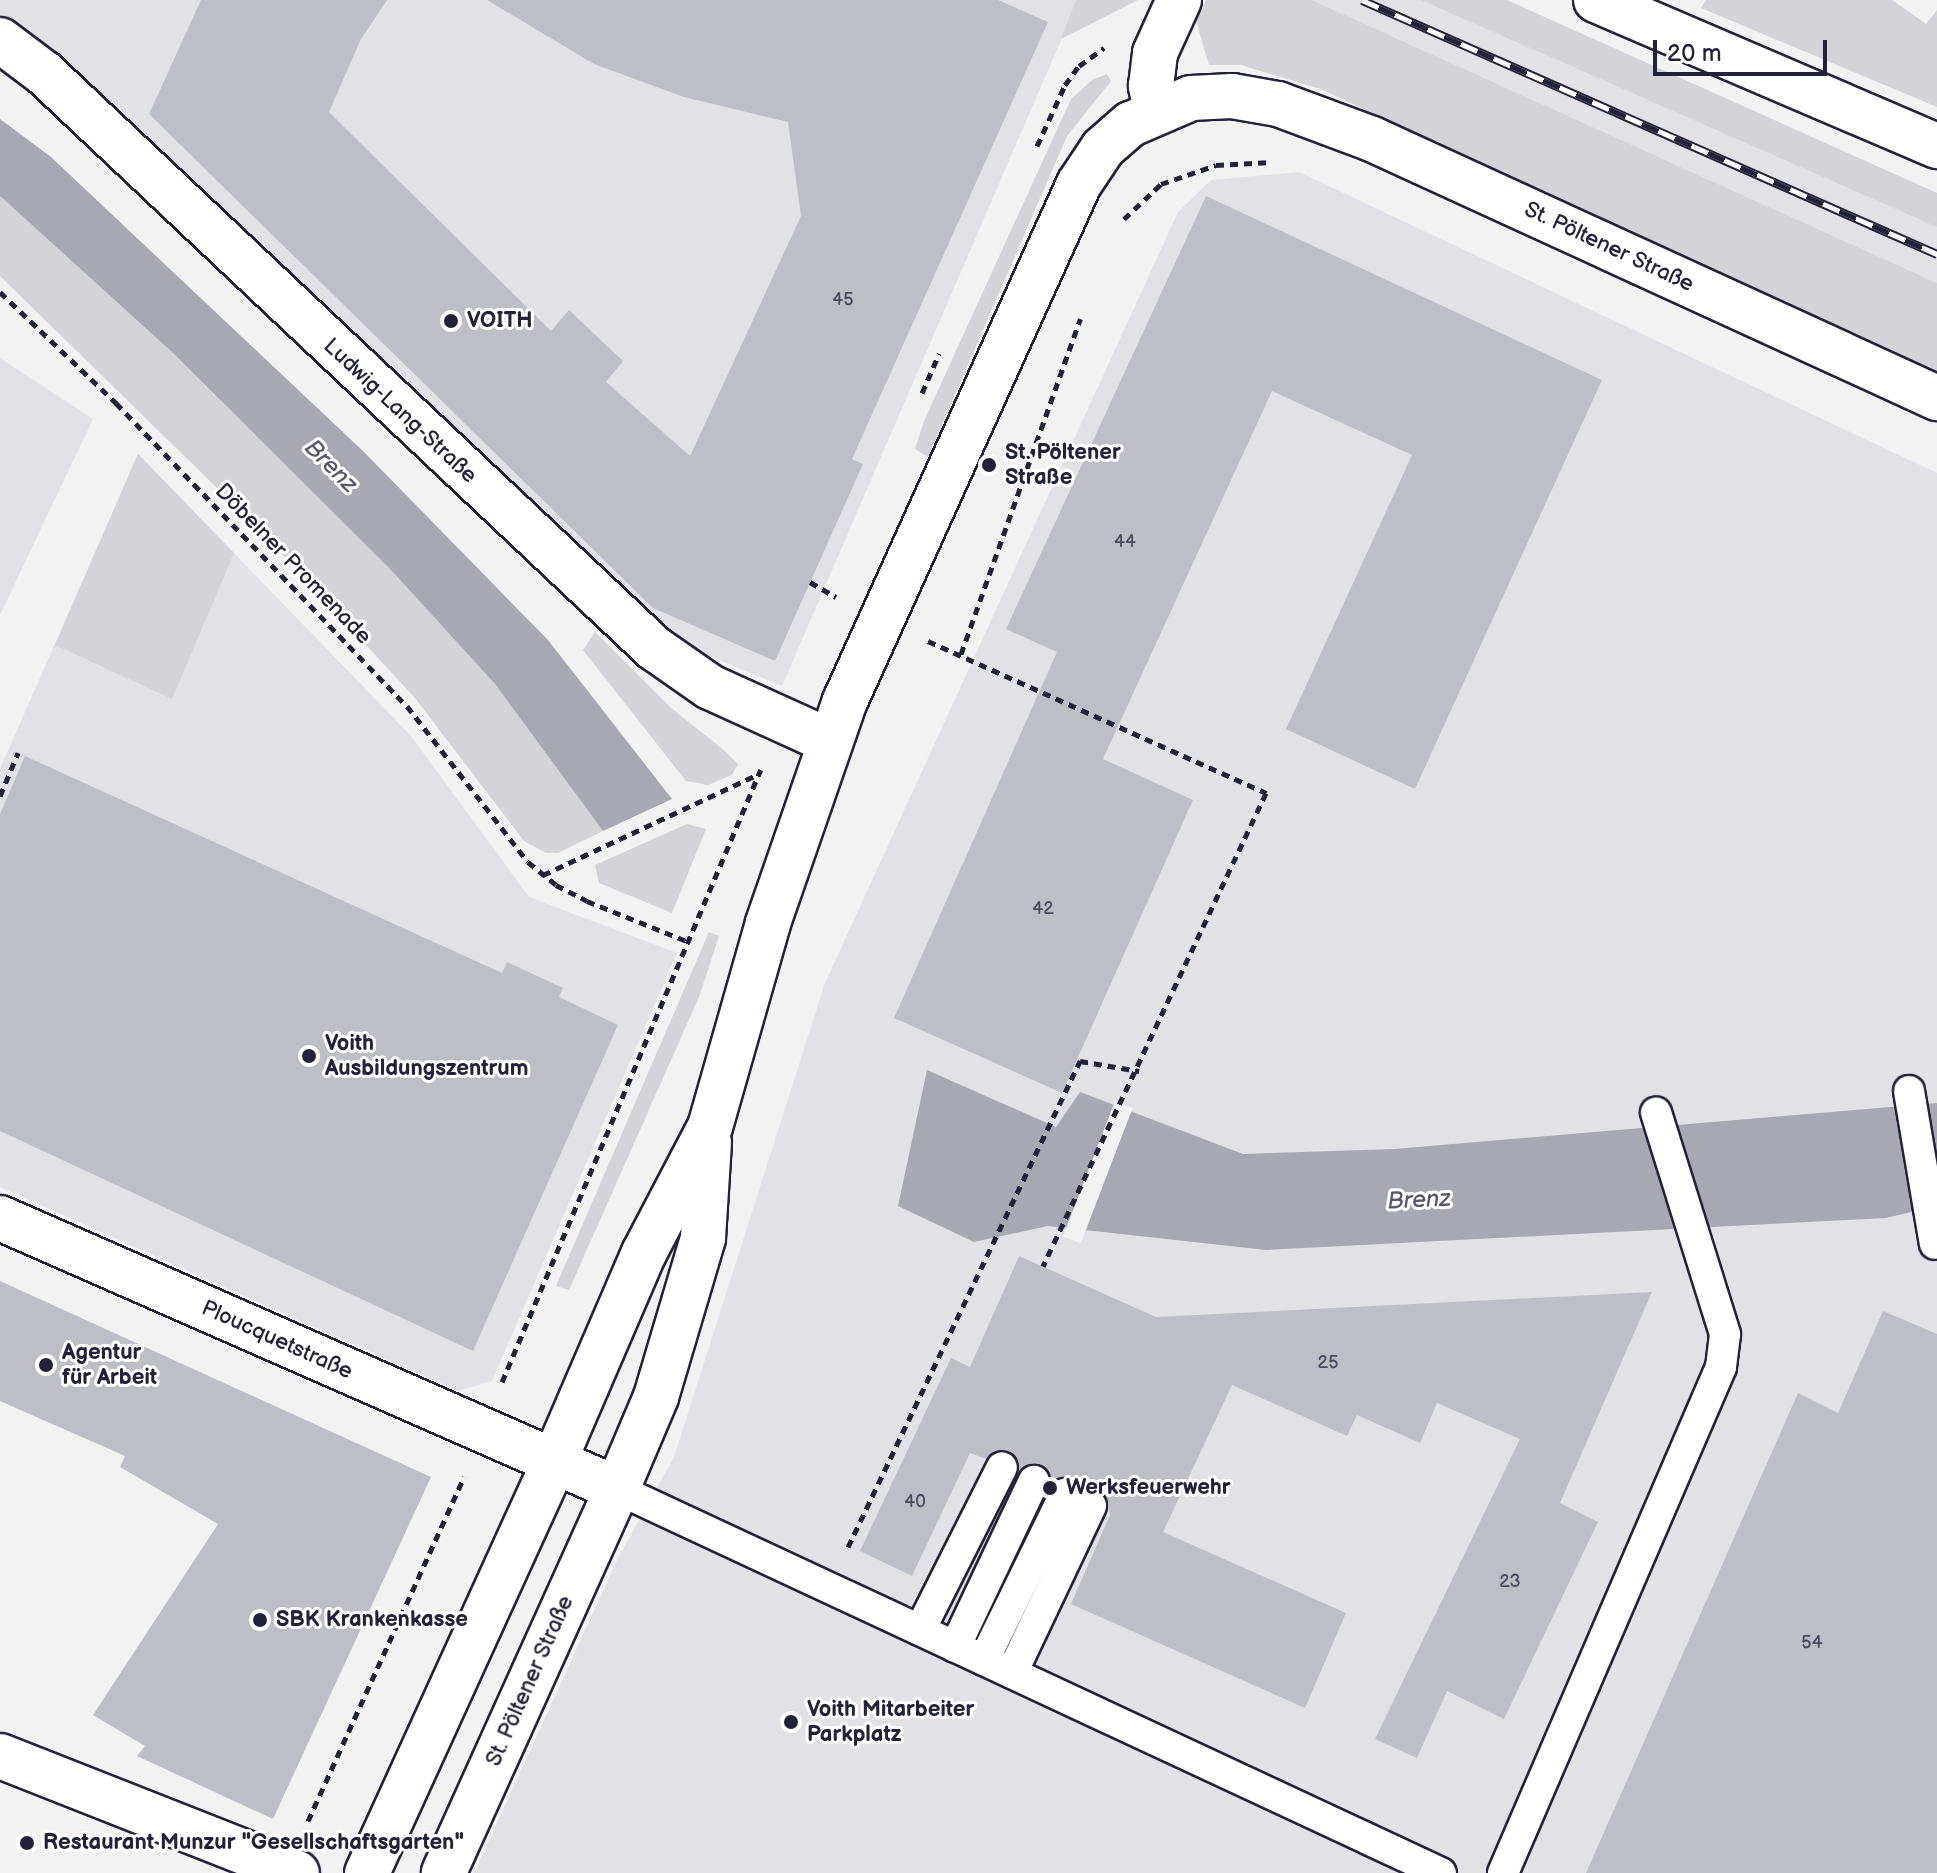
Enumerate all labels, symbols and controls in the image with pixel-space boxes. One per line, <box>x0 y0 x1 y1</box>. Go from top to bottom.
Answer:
scale bar <box>1657 24 1831 74</box>
text: 20 m <box>1667 39 1722 68</box>
street label: St. Pöltener Straße <box>1520 196 1698 298</box>
house number: 45 <box>832 289 854 311</box>
place label: VOITH <box>467 308 533 334</box>
marker: VOITH <box>442 312 460 330</box>
street label: Ludwig-Lang-Straße <box>318 333 482 489</box>
water label: Brenz <box>298 433 364 499</box>
place label: St. Pöltener Straße <box>1005 439 1121 490</box>
marker: St. Pöltener Straße <box>980 456 998 474</box>
street label: Döbelner Promenade <box>209 478 377 650</box>
house number: 44 <box>1114 531 1136 553</box>
house number: 42 <box>1032 898 1054 920</box>
place label: Voith Ausbildungszentrum <box>325 1030 528 1082</box>
marker: Voith Ausbildungszentrum <box>300 1047 318 1065</box>
water label: Brenz <box>1387 1184 1451 1216</box>
street label: Ploucquetstraße <box>197 1295 357 1385</box>
place label: Agentur für Arbeit <box>62 1339 157 1390</box>
house number: 25 <box>1318 1352 1338 1374</box>
marker: Agentur für Arbeit <box>37 1356 55 1374</box>
place label: Werksfeuerwehr <box>1066 1475 1231 1501</box>
marker: Werksfeuerwehr <box>1041 1479 1059 1497</box>
house number: 40 <box>904 1491 926 1513</box>
house number: 23 <box>1499 1571 1521 1593</box>
street label: St. Pöltener Straße <box>480 1591 580 1771</box>
place label: SBK Krankenkasse <box>276 1607 468 1633</box>
marker: SBK Krankenkasse <box>251 1611 269 1629</box>
house number: 54 <box>1801 1632 1823 1654</box>
place label: Voith Mitarbeiter Parkplatz <box>807 1696 974 1748</box>
marker: Voith Mitarbeiter Parkplatz <box>782 1713 800 1731</box>
place label: Restaurant Munzur "Gesellschaftsgarten" <box>43 1830 464 1856</box>
marker: Restaurant Munzur "Gesellschaftsgarten" <box>18 1834 36 1852</box>

